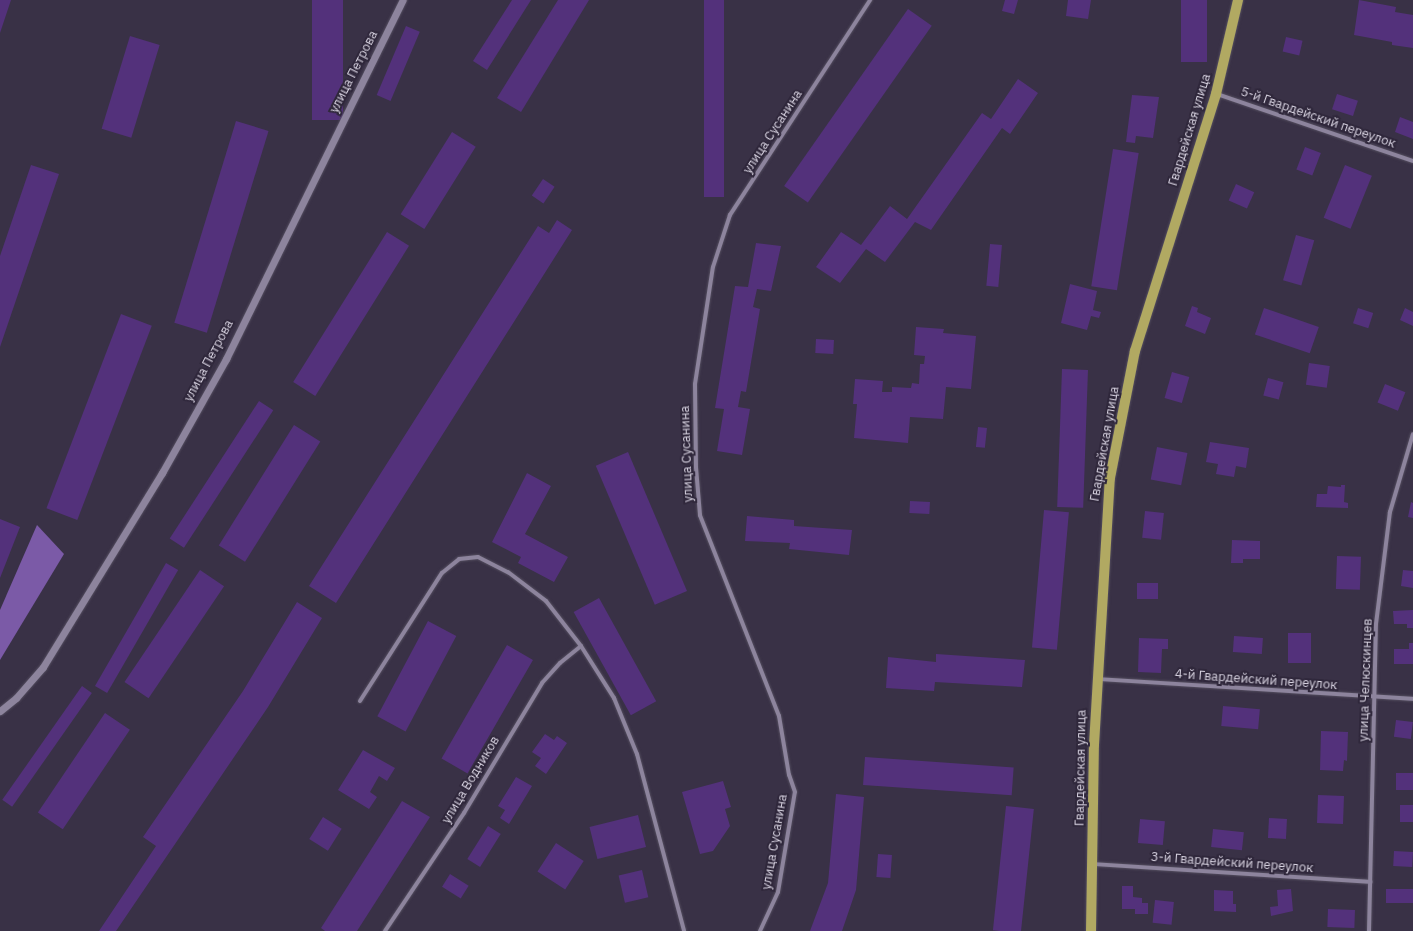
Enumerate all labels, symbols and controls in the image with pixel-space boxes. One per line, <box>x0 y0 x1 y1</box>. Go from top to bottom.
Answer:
street label: улица Петрова <box>327 28 381 116</box>
street label: Гвардейская улица <box>1166 72 1214 188</box>
street label: 5-й Гвардейский переулок <box>1238 84 1398 152</box>
street label: улица Сусанина <box>740 87 806 177</box>
street label: улица Петрова <box>181 318 237 404</box>
street label: Гвардейская улица <box>1087 385 1123 503</box>
street label: улица Сусанина <box>678 405 696 503</box>
street label: улица Челюскинцев <box>1356 618 1376 742</box>
street label: 4-й Гвардейский переулок <box>1174 667 1338 693</box>
street label: Гвардейская улица <box>1072 710 1090 826</box>
street label: улица Водников <box>439 733 503 827</box>
street label: улица Сусанина <box>759 793 791 891</box>
street label: 3-й Гвардейский переулок <box>1150 850 1314 876</box>

